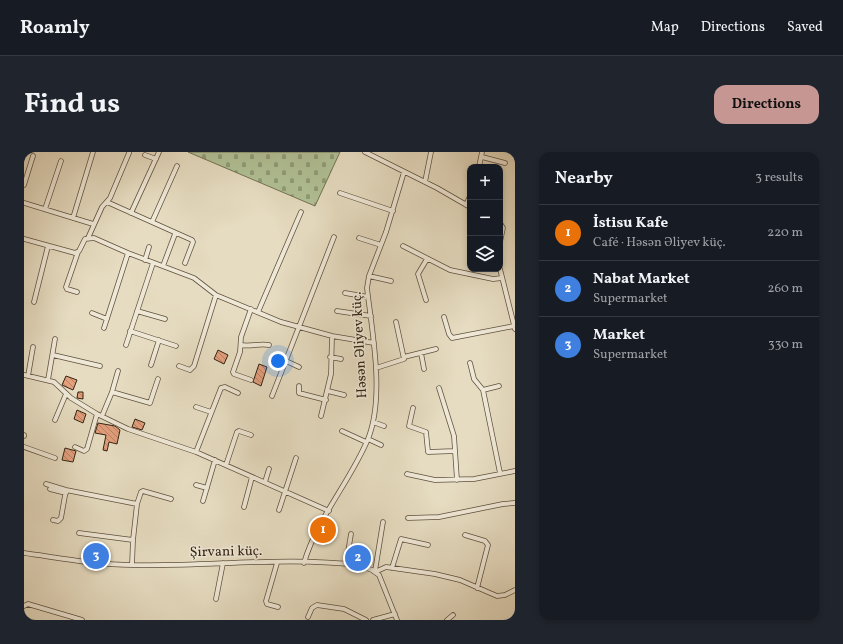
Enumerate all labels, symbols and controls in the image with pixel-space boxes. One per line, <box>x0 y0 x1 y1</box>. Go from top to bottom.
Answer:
text: Roamly <box>20 15 90 41</box>
text: Map <box>651 18 679 37</box>
text: Directions <box>701 18 765 37</box>
text: Saved <box>787 18 823 37</box>
text: Find us <box>24 85 120 124</box>
button: Directions <box>714 85 819 124</box>
map controls <box>467 164 503 272</box>
button: + <box>467 164 503 200</box>
text: Nearby <box>555 167 613 190</box>
text: 3 results <box>755 169 803 187</box>
button: − <box>467 200 503 236</box>
text: İstisu Kafe <box>593 213 668 234</box>
text: 1 <box>565 224 571 242</box>
text: 220 m <box>767 224 803 242</box>
text: Café · Həsən Əliyev küç. <box>593 234 726 252</box>
button: layers <box>467 236 503 272</box>
text: Nabat Market <box>593 269 690 290</box>
text: 2 <box>565 280 571 298</box>
text: 260 m <box>768 280 803 298</box>
text: Supermarket <box>593 290 668 308</box>
street label: Həsən Əliyev küç. <box>348 291 372 399</box>
text: Market <box>593 325 645 346</box>
text: 3 <box>565 336 571 354</box>
text: 330 m <box>768 336 803 354</box>
text: Supermarket <box>593 346 668 364</box>
your location <box>268 351 288 371</box>
pin: 1 <box>310 515 336 545</box>
pin: 3 <box>83 541 109 571</box>
street label: Şirvani küç. <box>190 542 262 562</box>
pin: 2 <box>345 543 371 573</box>

